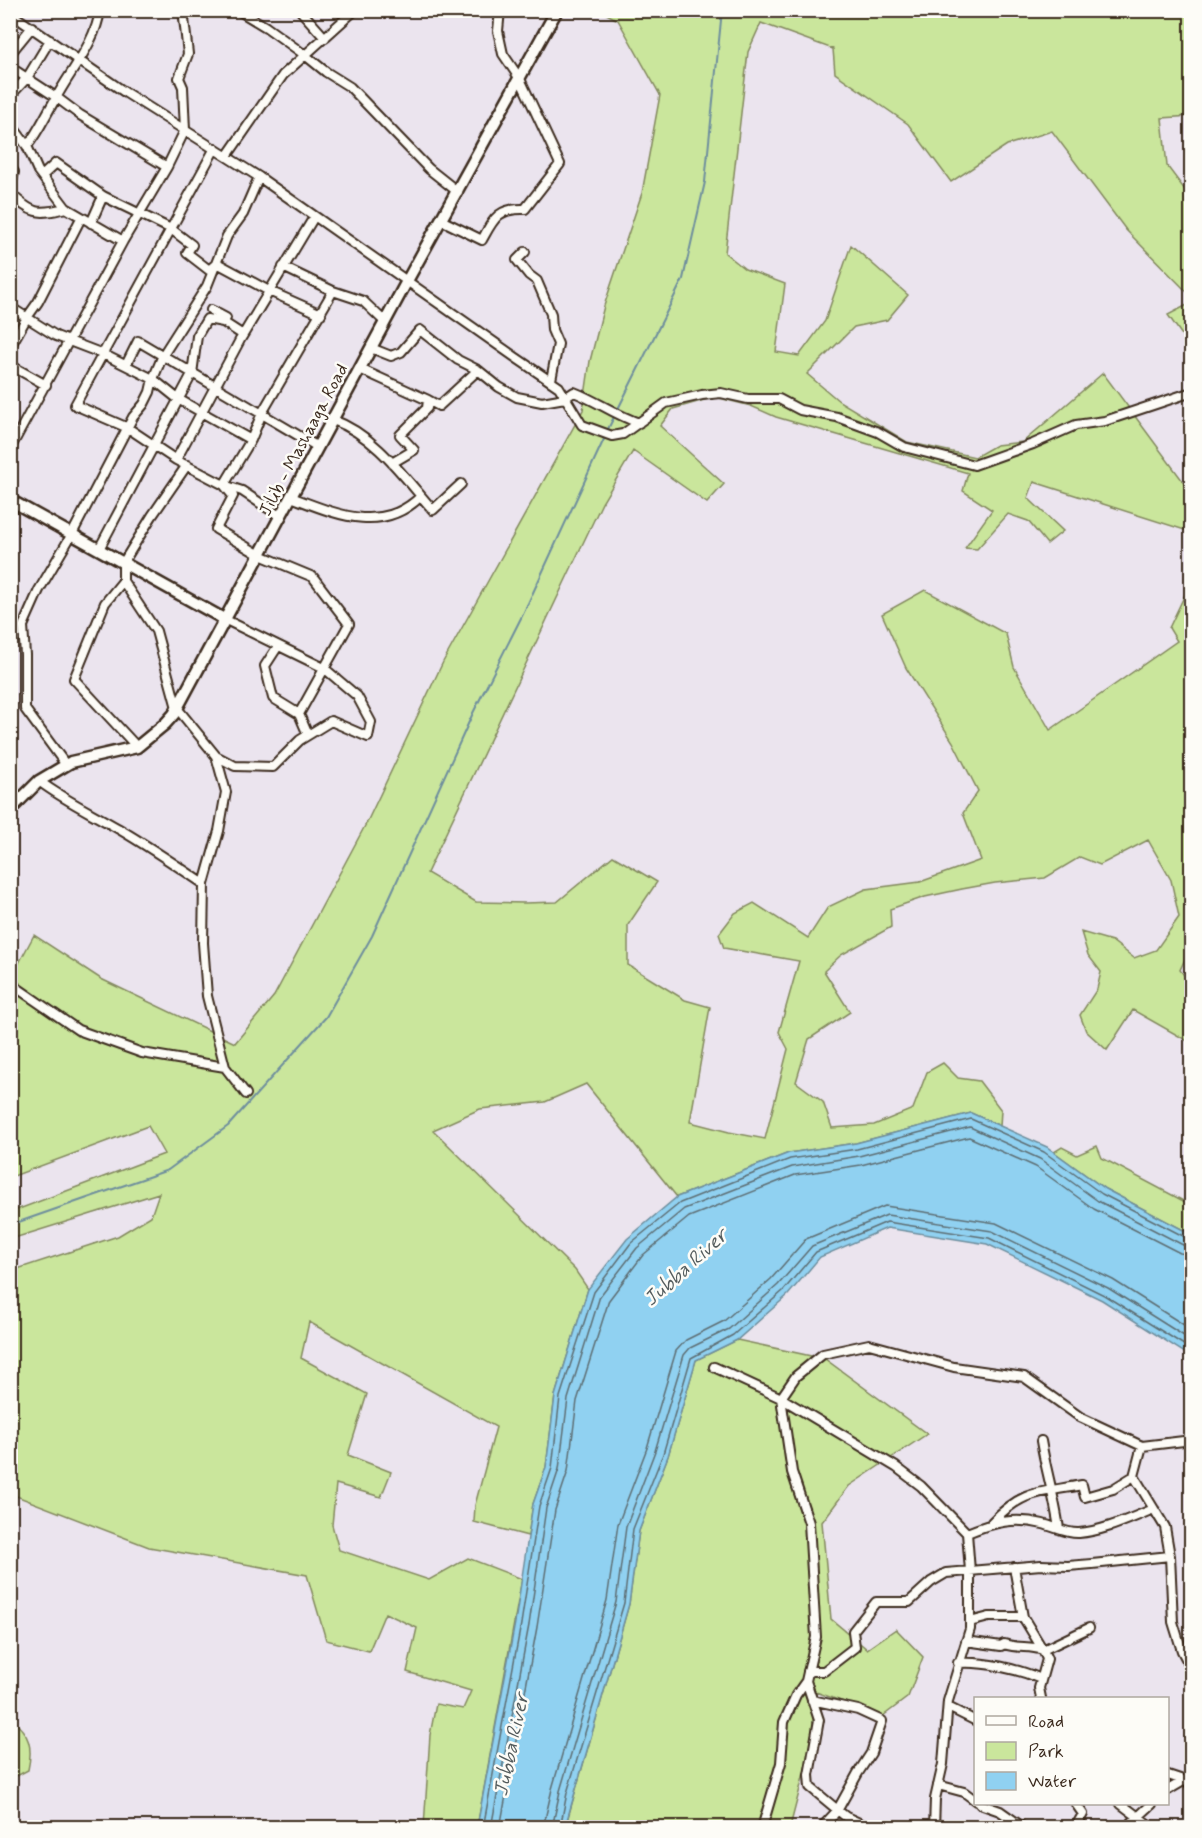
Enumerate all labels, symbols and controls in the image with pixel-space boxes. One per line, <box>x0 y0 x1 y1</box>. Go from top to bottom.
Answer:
street label: Jilib - Mashaaga Road <box>254 360 354 520</box>
water label: Jubba River <box>638 1221 736 1313</box>
water label: Jubba River <box>488 1689 537 1799</box>
legend <box>974 1697 1169 1805</box>
text: Road <box>1028 1710 1064 1734</box>
text: Park <box>1028 1740 1064 1764</box>
text: Water <box>1028 1770 1077 1794</box>

